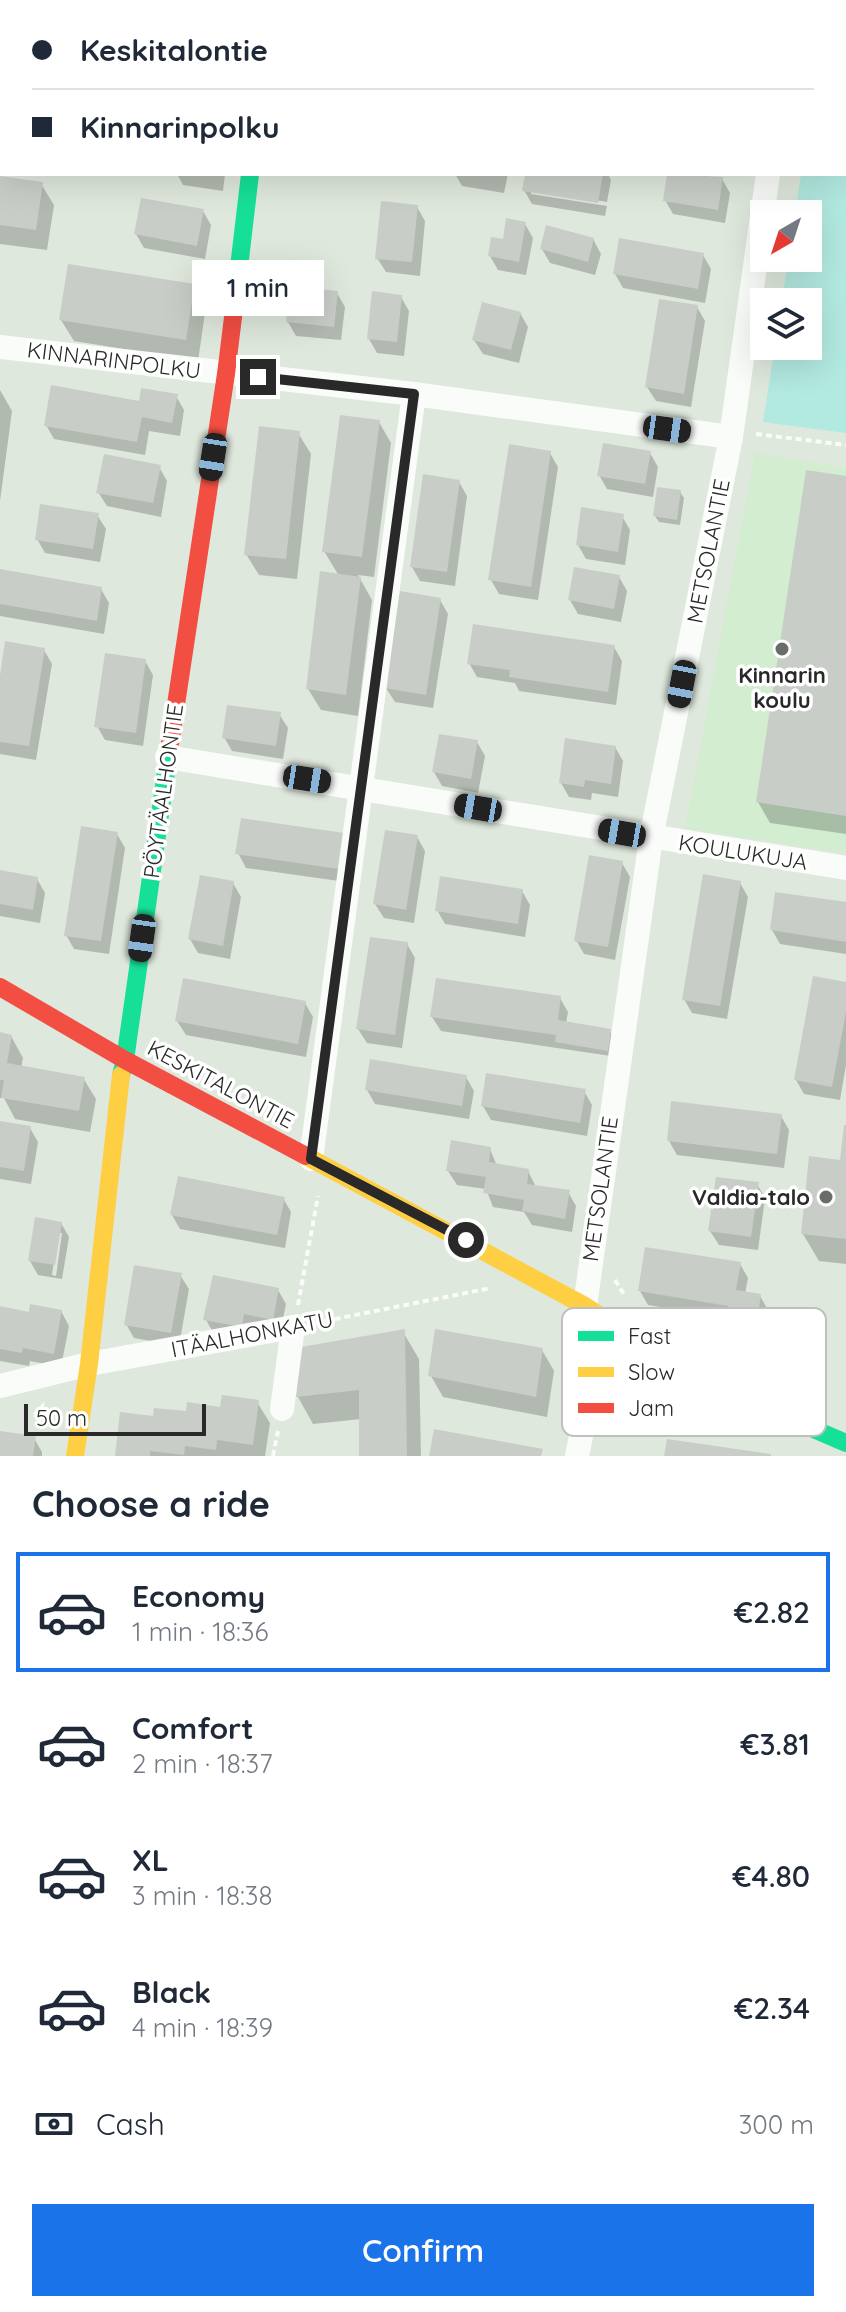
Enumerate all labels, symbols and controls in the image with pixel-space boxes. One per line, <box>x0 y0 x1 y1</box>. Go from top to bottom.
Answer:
text: Keskitalontie <box>80 31 268 69</box>
text: Kinnarinpolku <box>80 108 280 146</box>
north arrow <box>750 200 822 272</box>
map controls <box>750 200 822 360</box>
callout: 1 min <box>192 261 324 317</box>
text: 1 min <box>227 271 289 304</box>
button: layers <box>750 288 822 360</box>
street label: KINNARINPOLKU <box>26 335 202 385</box>
route end <box>240 359 276 395</box>
car <box>642 414 692 444</box>
car <box>197 431 229 483</box>
street label: METSOLANTIE <box>680 476 736 626</box>
marker: Kinnarin koulu <box>773 640 791 658</box>
car <box>666 658 698 710</box>
place label: Kinnarin koulu <box>738 661 826 714</box>
street label: PÖYTÄALHONTIE <box>137 702 189 880</box>
car <box>281 763 333 795</box>
car <box>452 792 504 824</box>
car <box>596 817 648 849</box>
street label: KOULUKUJA <box>677 828 809 876</box>
car <box>127 913 157 963</box>
street label: KESKITALONTIE <box>143 1034 299 1134</box>
street label: METSOLANTIE <box>576 1115 624 1263</box>
place label: Valdia-talo <box>692 1183 810 1211</box>
marker: Valdia-talo <box>817 1188 835 1206</box>
route start <box>448 1222 484 1258</box>
street label: ITÄALHONKATU <box>169 1305 335 1363</box>
legend <box>562 1308 826 1436</box>
text: Fast <box>628 1322 671 1350</box>
text: Slow <box>628 1358 675 1386</box>
text: Jam <box>628 1394 674 1422</box>
scale bar <box>24 1400 206 1436</box>
text: 50 m <box>36 1404 87 1432</box>
text: Choose a ride <box>32 1481 270 1526</box>
icon: car <box>36 1576 108 1648</box>
text: Economy <box>132 1577 265 1615</box>
text: €2.82 <box>734 1593 810 1631</box>
text: 1 min · 18:36 <box>132 1615 268 1648</box>
icon: car <box>36 1708 108 1780</box>
text: Comfort <box>132 1709 253 1747</box>
text: €3.81 <box>740 1725 810 1763</box>
text: 2 min · 18:37 <box>132 1747 273 1780</box>
icon: car <box>36 1840 108 1912</box>
text: XL <box>132 1841 169 1879</box>
text: €4.80 <box>732 1857 810 1895</box>
text: 3 min · 18:38 <box>132 1879 272 1912</box>
icon: car <box>36 1972 108 2044</box>
text: Black <box>132 1973 211 2011</box>
text: €2.34 <box>734 1989 810 2027</box>
text: 4 min · 18:39 <box>132 2011 273 2044</box>
icon: cash <box>32 2102 76 2146</box>
text: Cash <box>96 2105 165 2143</box>
text: 300 m <box>739 2108 814 2141</box>
button: Confirm <box>32 2204 814 2296</box>

